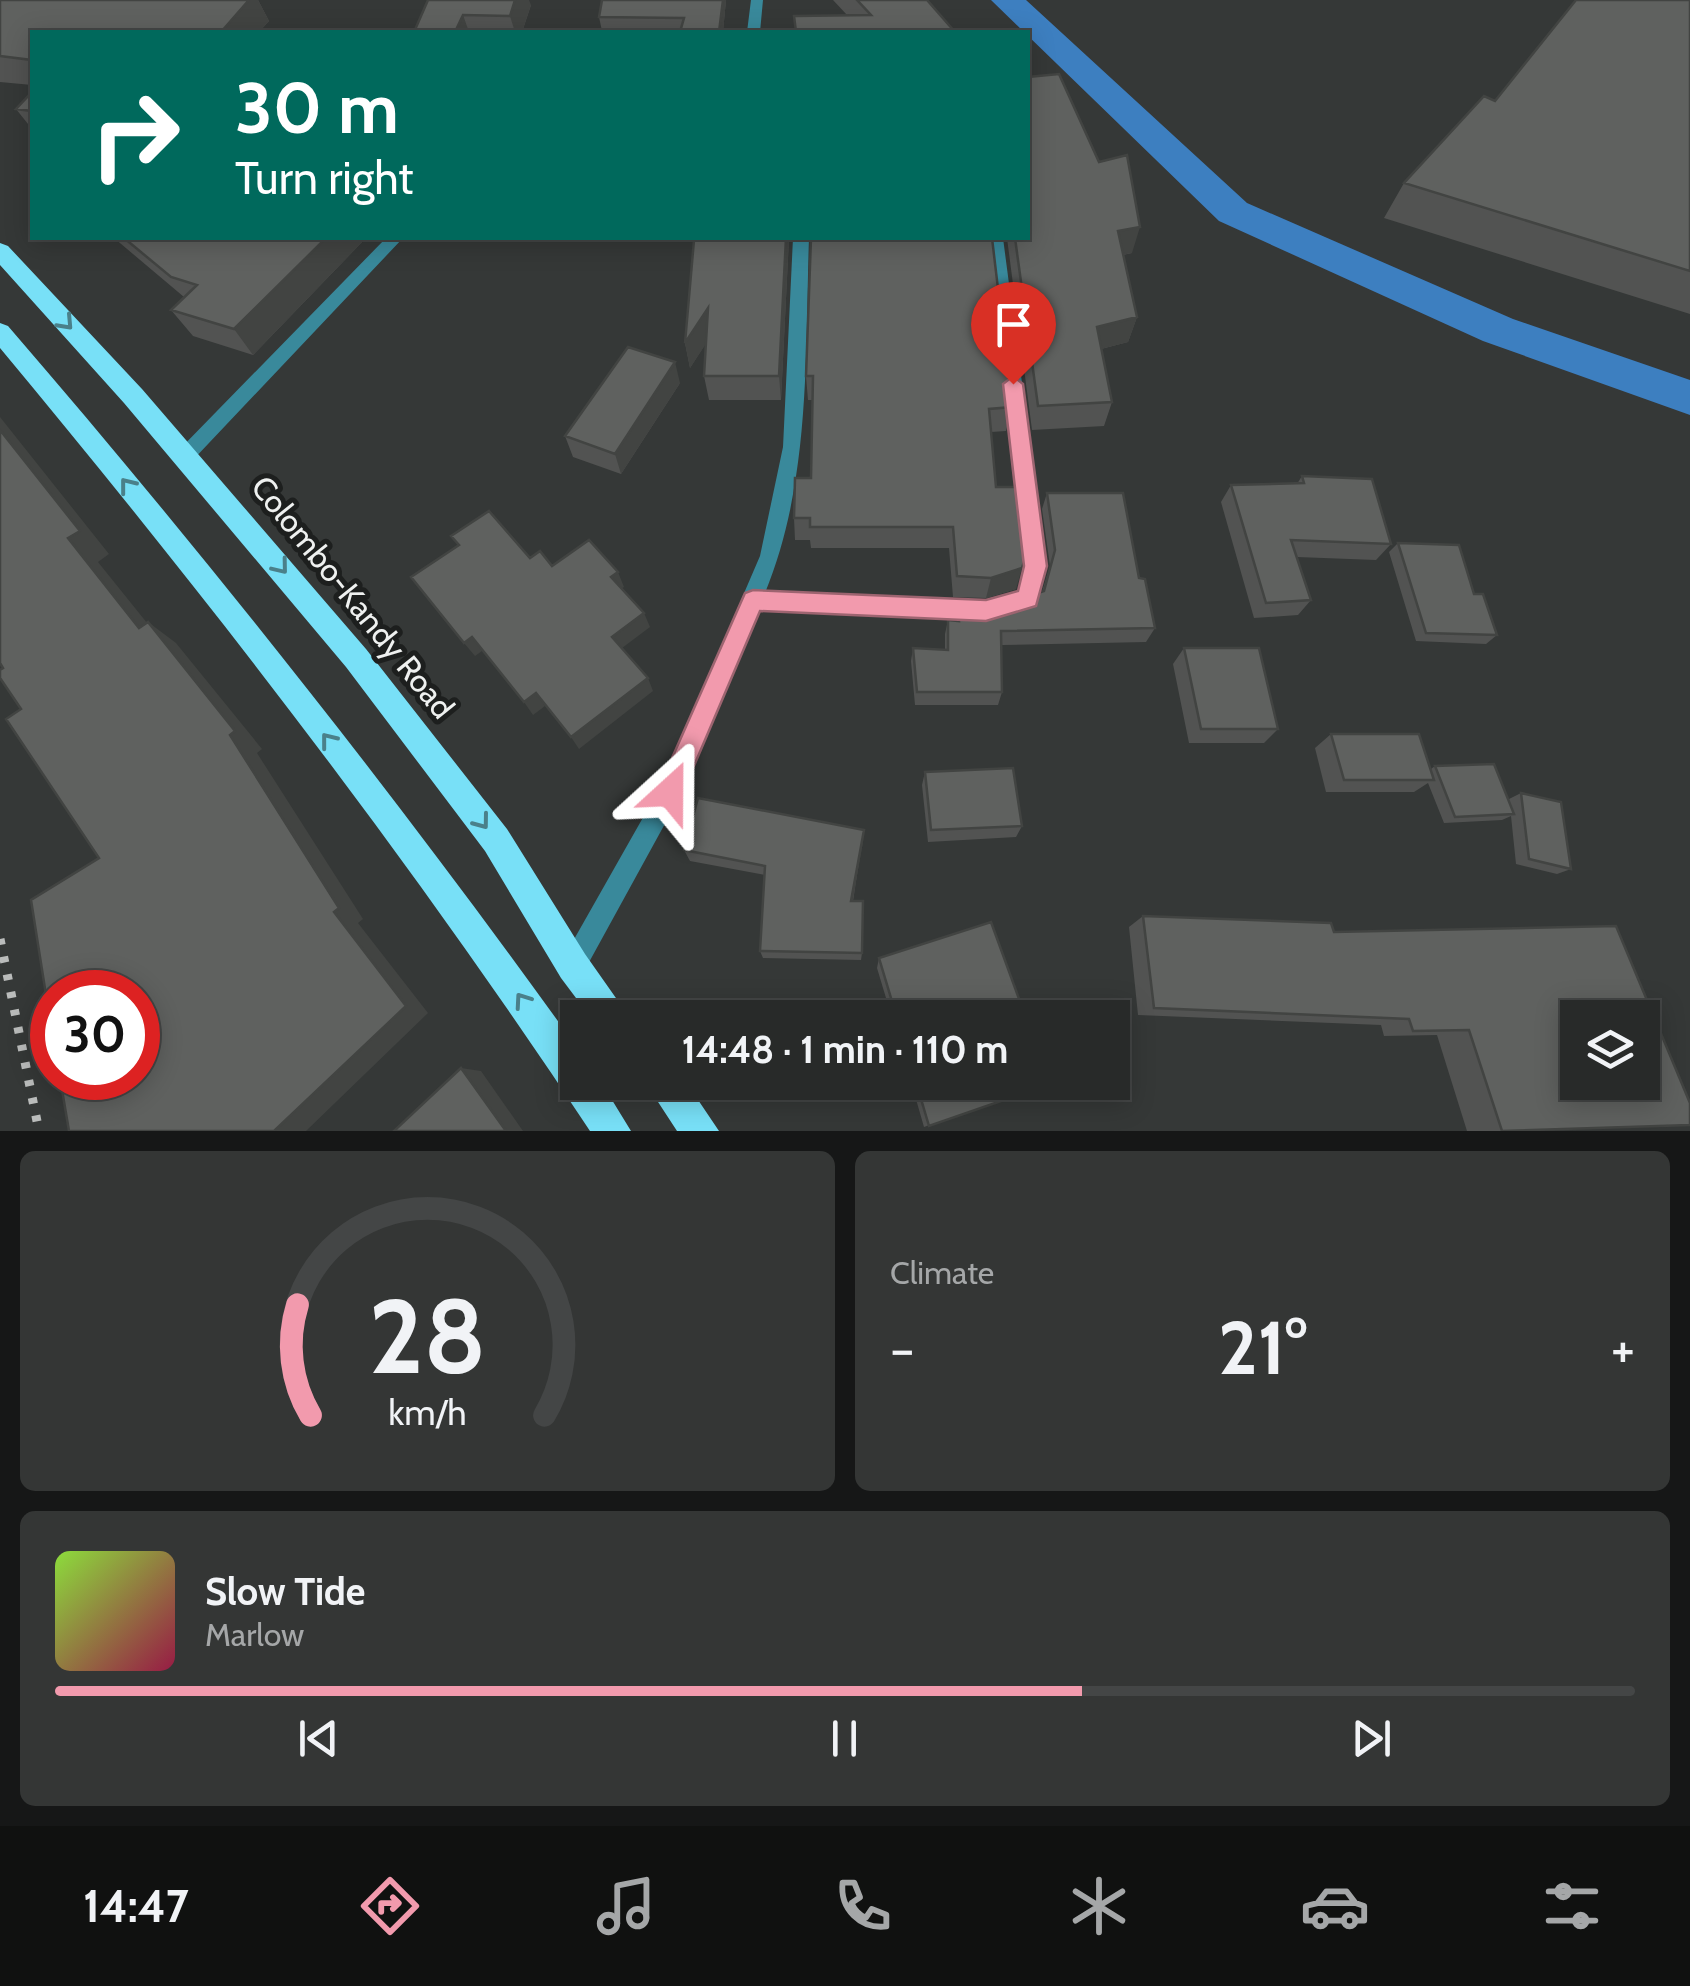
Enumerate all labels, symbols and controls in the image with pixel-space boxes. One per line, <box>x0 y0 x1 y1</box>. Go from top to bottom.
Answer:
text: 30 m <box>235 65 399 151</box>
icon: right <box>70 70 200 200</box>
text: Turn right <box>235 151 414 205</box>
pin <box>971 282 1056 385</box>
icon: arrive <box>986 297 1041 352</box>
one-way arrow <box>54 311 72 330</box>
street label: Colombo-Kandy Road <box>243 468 463 726</box>
one-way arrow <box>121 478 138 496</box>
one-way arrow <box>269 555 287 573</box>
one-way arrow <box>322 733 340 751</box>
position arrow <box>618 740 722 844</box>
one-way arrow <box>471 811 488 829</box>
speed limit sign: 30 <box>30 970 160 1100</box>
one-way arrow <box>516 993 534 1012</box>
map controls <box>1560 1000 1660 1100</box>
button: layers <box>1560 1000 1660 1100</box>
text: 14:48 · 1 min · 110 m <box>682 1026 1008 1073</box>
text: Climate <box>890 1253 994 1292</box>
text: 28 <box>369 1273 486 1399</box>
text: 21° <box>1218 1302 1307 1393</box>
text: − <box>890 1315 914 1382</box>
text: + <box>1611 1315 1635 1382</box>
text: km/h <box>388 1391 467 1434</box>
text: Slow Tide <box>205 1568 365 1615</box>
text: Marlow <box>205 1615 304 1654</box>
icon: previous <box>291 1711 346 1766</box>
icon: pause <box>817 1711 872 1766</box>
icon: next <box>1344 1711 1399 1766</box>
icon: directions <box>355 1871 425 1941</box>
icon: music <box>591 1871 661 1941</box>
icon: phone <box>828 1871 898 1941</box>
icon: climate <box>1064 1871 1134 1941</box>
icon: car <box>1300 1871 1370 1941</box>
icon: filters <box>1537 1871 1607 1941</box>
text: 14:47 <box>83 1879 189 1933</box>

